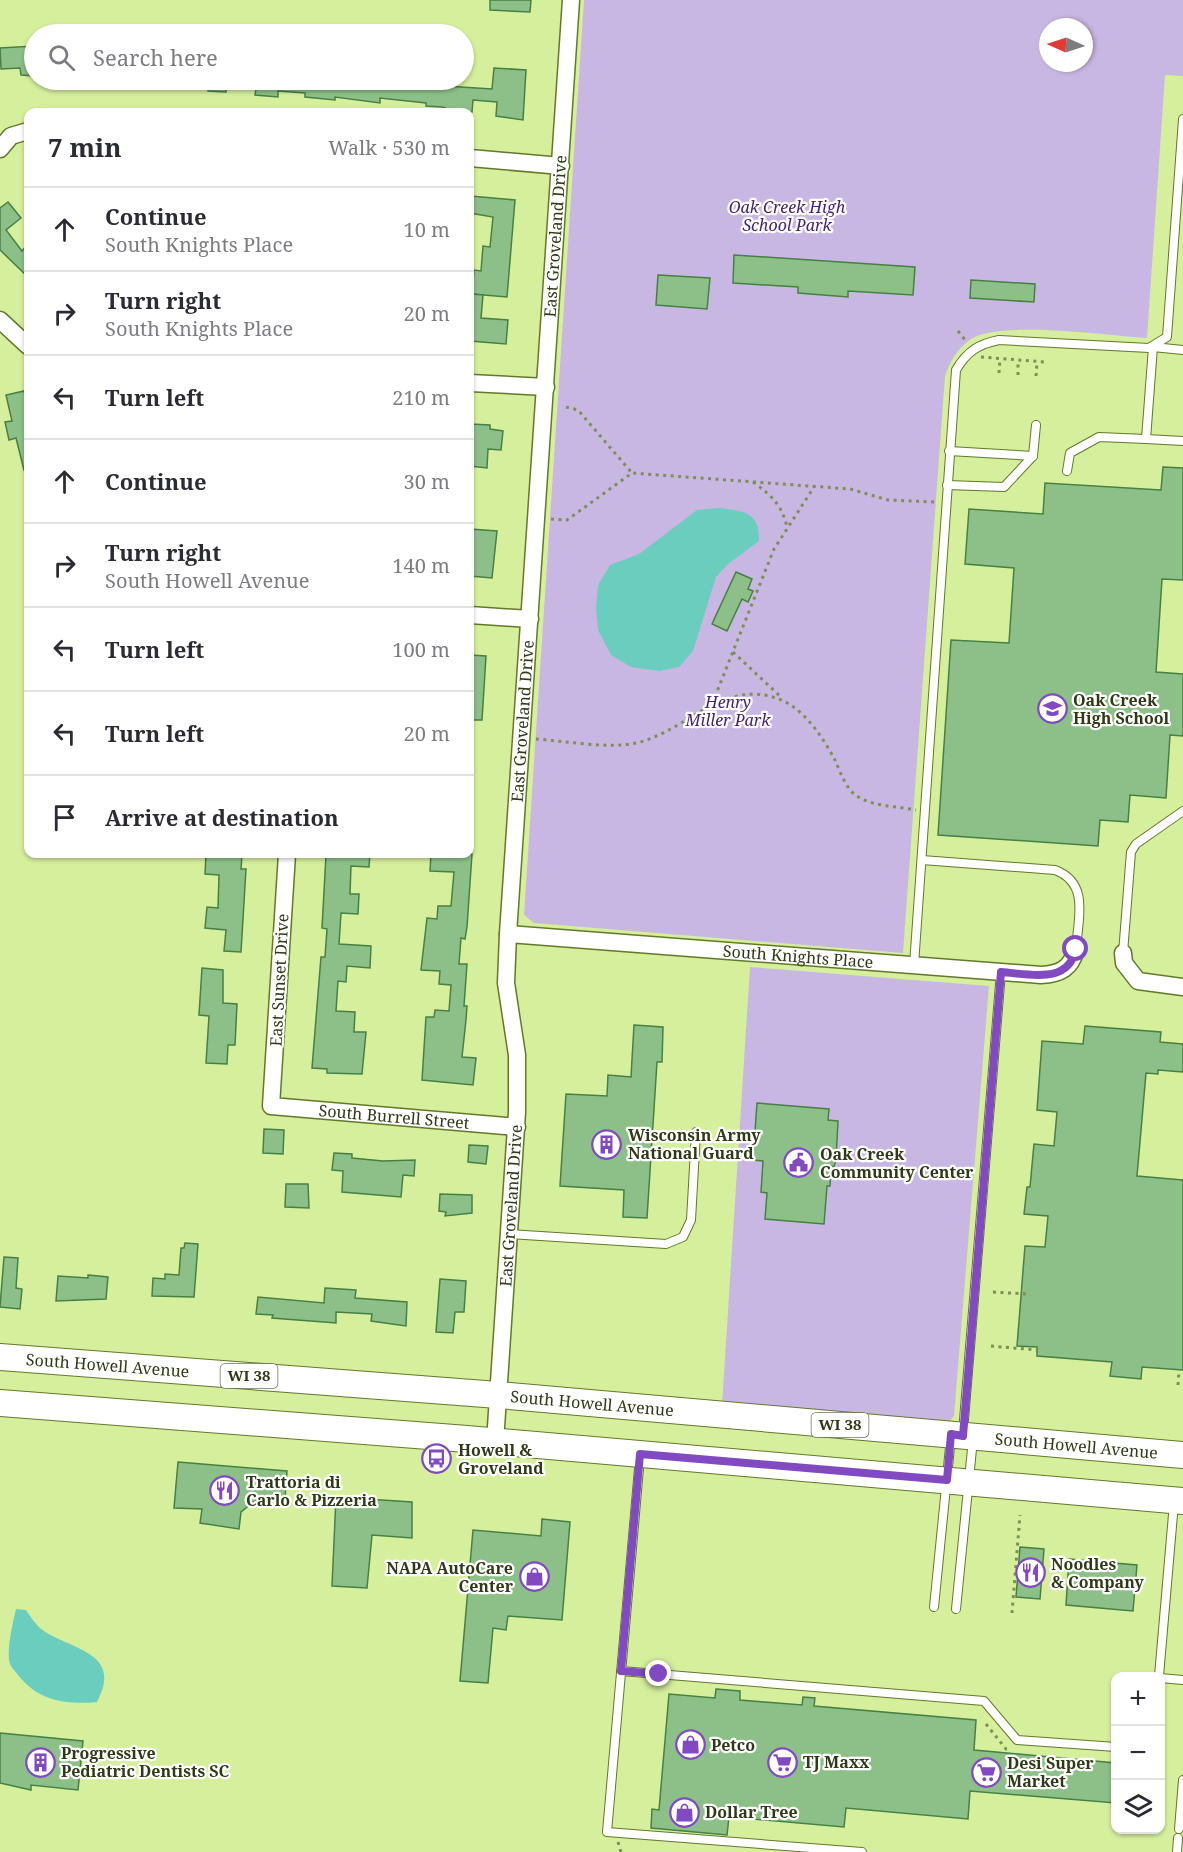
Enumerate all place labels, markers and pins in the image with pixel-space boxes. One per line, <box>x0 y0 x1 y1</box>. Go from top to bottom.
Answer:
place label: Oak Creek High School <box>1073 689 1170 729</box>
school or university icon: Oak Creek High School <box>1036 693 1068 725</box>
place label: Wisconsin Army National Guard <box>628 1124 761 1164</box>
building icon: Wisconsin Army National Guard <box>591 1128 623 1160</box>
place label: Oak Creek Community Center <box>820 1143 974 1183</box>
public building icon: Oak Creek Community Center <box>783 1147 815 1179</box>
place label: Howell & Groveland <box>458 1439 544 1479</box>
bus stop icon: Howell & Groveland <box>421 1443 453 1475</box>
place label: Trattoria di Carlo & Pizzeria <box>246 1471 377 1511</box>
restaurant icon: Trattoria di Carlo & Pizzeria <box>209 1475 241 1507</box>
place label: Noodles & Company <box>1051 1553 1145 1593</box>
place label: NAPA AutoCare Center <box>386 1557 514 1597</box>
restaurant icon: Noodles & Company <box>1014 1557 1046 1589</box>
shop icon: NAPA AutoCare Center <box>518 1561 550 1593</box>
shop icon: Petco <box>674 1729 706 1761</box>
place label: Petco <box>711 1734 755 1756</box>
place label: Progressive Pediatric Dentists SC <box>61 1742 230 1782</box>
building icon: Progressive Pediatric Dentists SC <box>24 1746 56 1778</box>
supermarket icon: TJ Maxx <box>766 1746 798 1778</box>
place label: TJ Maxx <box>803 1751 870 1773</box>
place label: Desi Super Market <box>1007 1752 1094 1792</box>
supermarket icon: Desi Super Market <box>970 1756 1002 1788</box>
shop icon: Dollar Tree <box>668 1796 700 1828</box>
place label: Dollar Tree <box>705 1801 798 1823</box>

